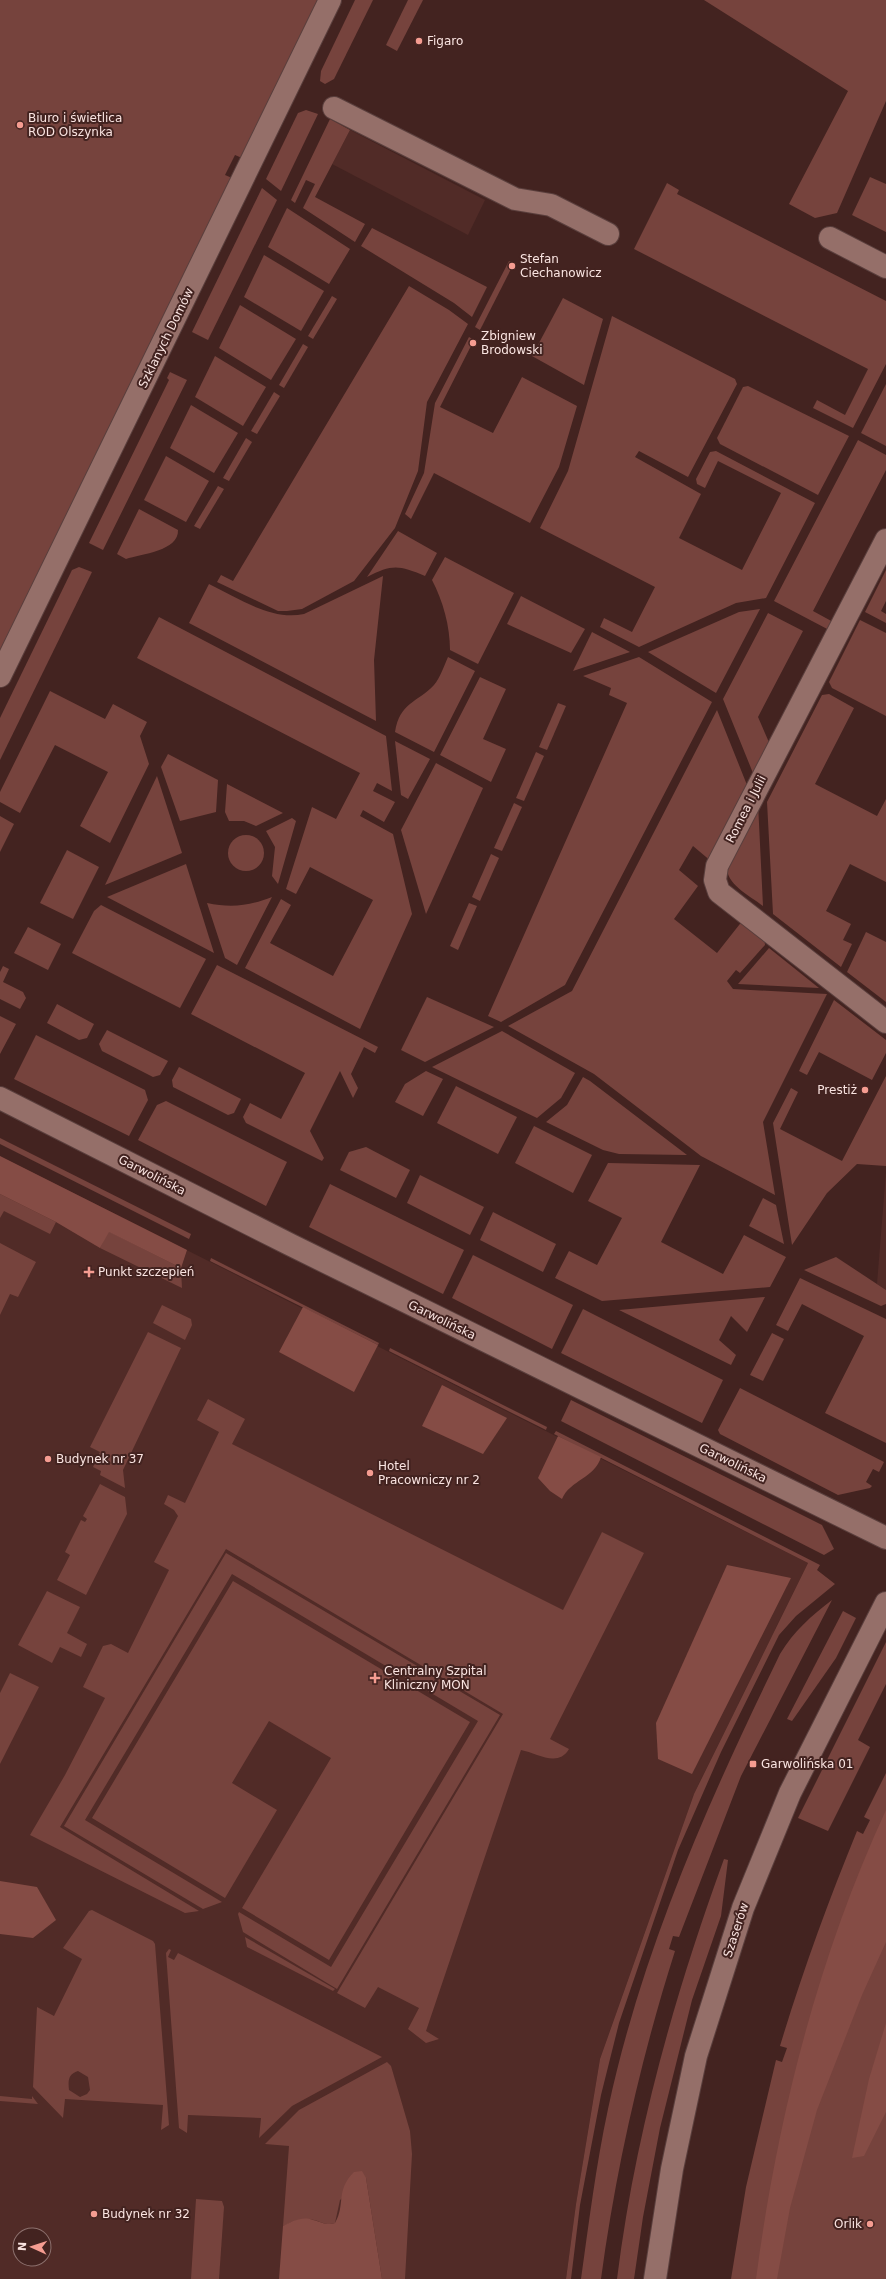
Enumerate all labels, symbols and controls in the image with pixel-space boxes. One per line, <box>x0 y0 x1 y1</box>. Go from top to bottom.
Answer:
place label: Figaro <box>427 34 463 48</box>
marker: Figaro <box>414 36 424 46</box>
place label: Biuro i świetlica ROD Olszynka <box>28 111 122 139</box>
marker: Biuro i świetlica ROD Olszynka <box>15 120 25 130</box>
place label: Stefan Ciechanowicz <box>520 252 602 280</box>
marker: Stefan Ciechanowicz <box>507 261 517 271</box>
street label: Szklanych Domów <box>136 285 196 390</box>
place label: Zbigniew Brodowski <box>481 329 543 357</box>
marker: Zbigniew Brodowski <box>468 338 478 348</box>
street label: Romea i Julii <box>723 773 769 845</box>
place label: Prestiż <box>817 1083 857 1097</box>
marker: Prestiż <box>860 1085 870 1095</box>
street label: Garwolińska <box>116 1152 188 1198</box>
place label: Punkt szczepień <box>98 1265 194 1279</box>
marker: Punkt szczepień <box>83 1266 95 1278</box>
street label: Garwolińska <box>406 1298 478 1342</box>
street label: Garwolińska <box>697 1441 769 1485</box>
place label: Budynek nr 37 <box>56 1452 144 1466</box>
marker: Budynek nr 37 <box>43 1454 53 1464</box>
place label: Hotel Pracowniczy nr 2 <box>378 1459 480 1487</box>
marker: Hotel Pracowniczy nr 2 <box>365 1468 375 1478</box>
place label: Centralny Szpital Kliniczny MON <box>384 1664 486 1692</box>
marker: Centralny Szpital Kliniczny MON <box>369 1672 381 1684</box>
place label: Garwolińska 01 <box>761 1757 853 1771</box>
marker: Garwolińska 01 <box>748 1759 758 1769</box>
street label: Szaserów <box>721 1901 751 1959</box>
place label: Budynek nr 32 <box>102 2207 190 2221</box>
marker: Budynek nr 32 <box>89 2209 99 2219</box>
place label: Orlik <box>834 2217 862 2231</box>
marker: Orlik <box>865 2219 875 2229</box>
north arrow <box>12 2227 52 2267</box>
text: N <box>16 2242 29 2251</box>

